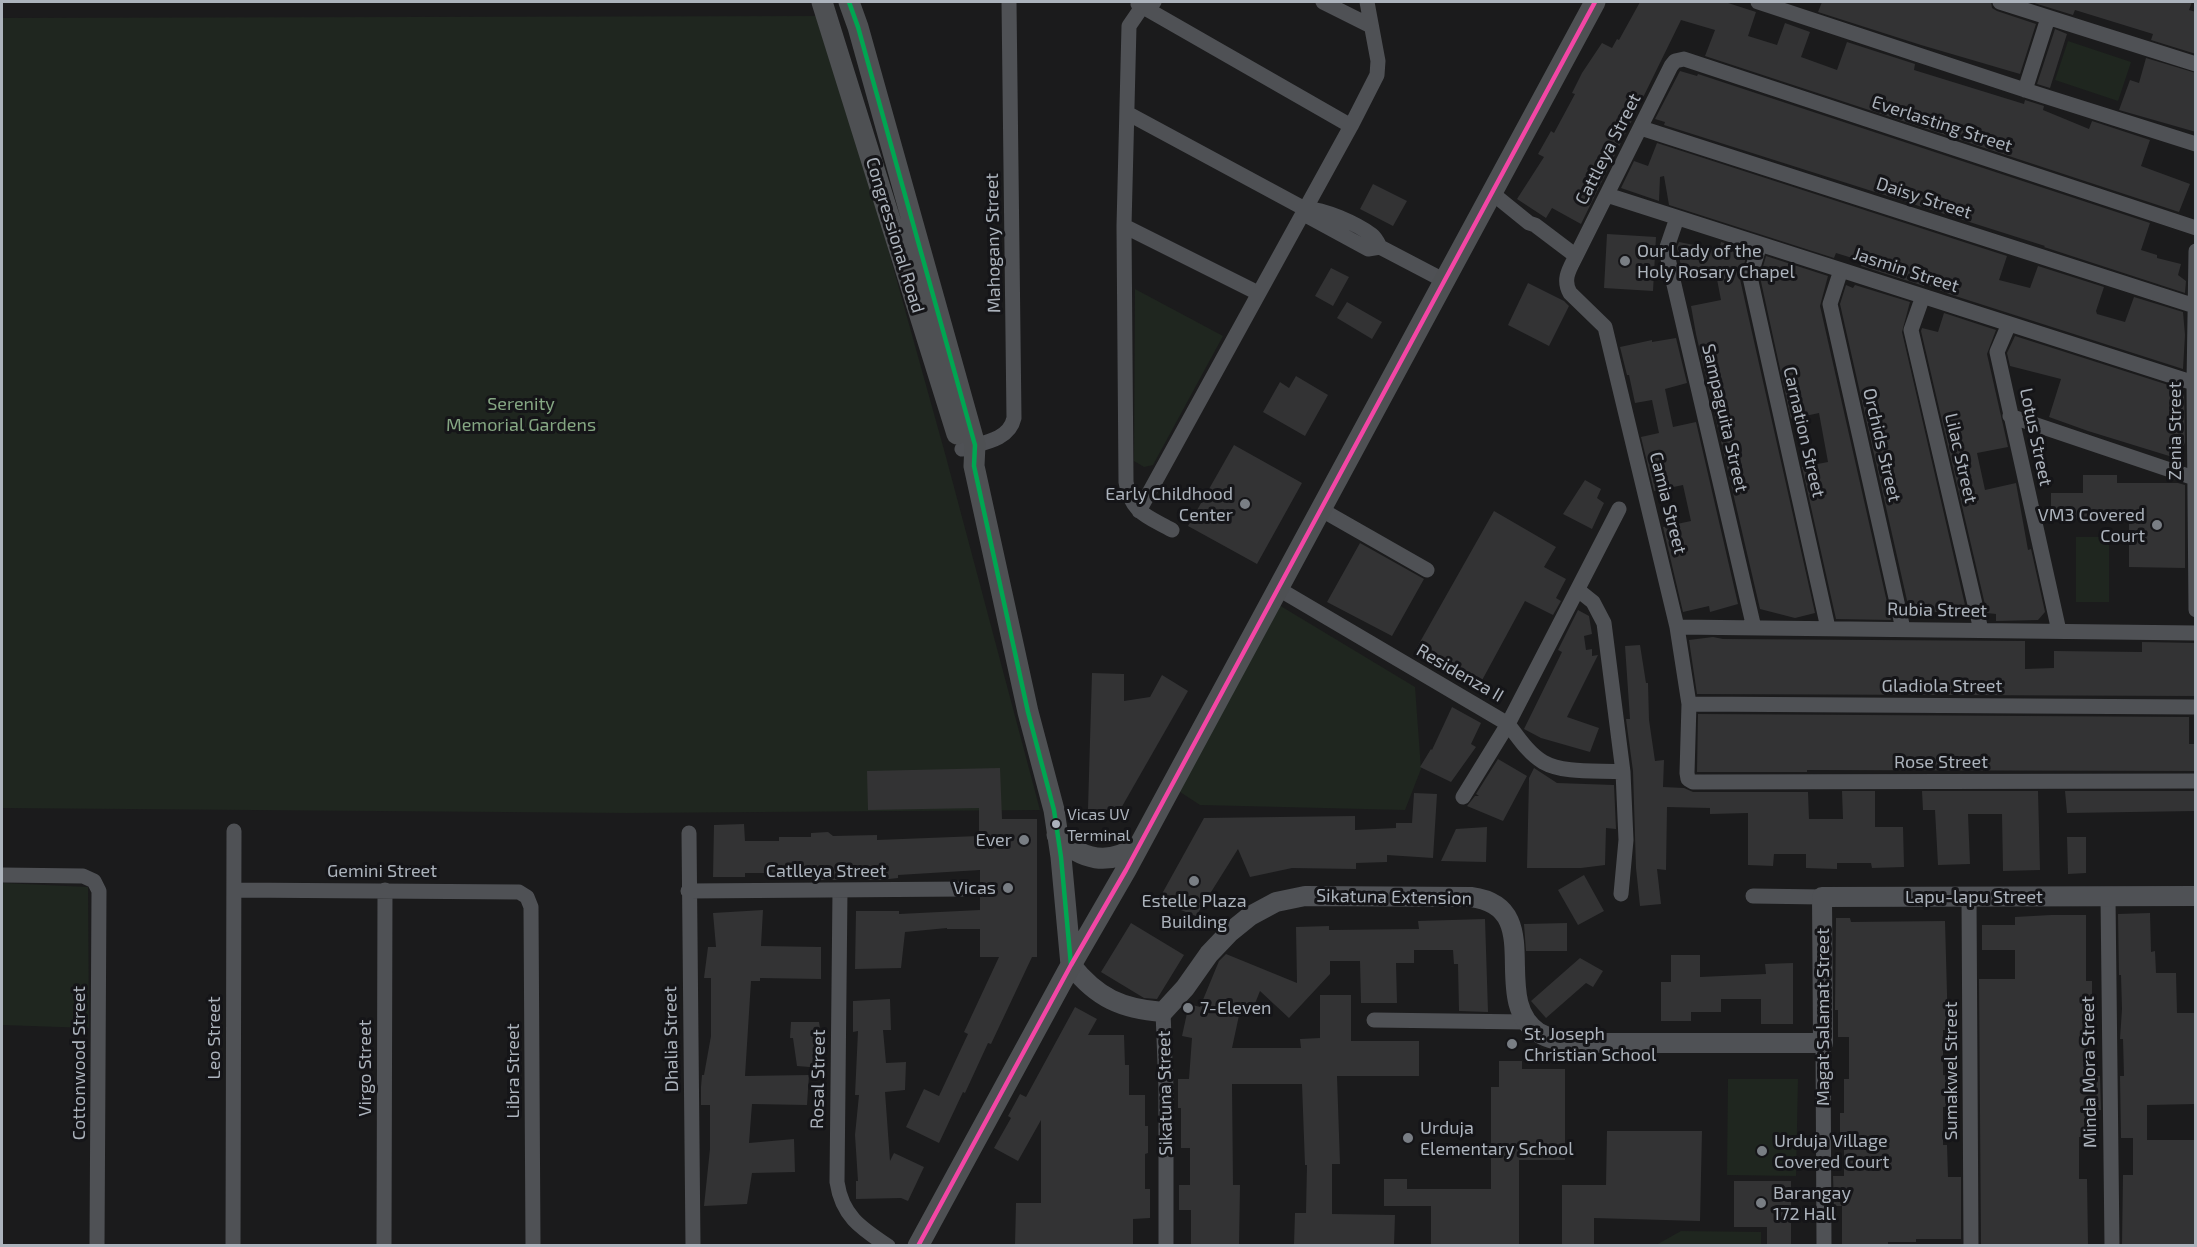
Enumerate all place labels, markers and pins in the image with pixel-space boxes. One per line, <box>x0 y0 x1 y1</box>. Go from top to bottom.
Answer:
place label: Our Lady of the Holy Rosary Chapel <box>1637 240 1795 282</box>
marker: Our Lady of the Holy Rosary Chapel <box>1618 254 1632 268</box>
place label: Early Childhood Center <box>1105 483 1233 526</box>
marker: Early Childhood Center <box>1238 497 1252 511</box>
place label: VM3 Covered Court <box>2038 504 2145 546</box>
marker: VM3 Covered Court <box>2150 518 2164 532</box>
place label: Vicas UV Terminal <box>1067 805 1130 843</box>
marker: Vicas UV Terminal <box>1050 818 1062 830</box>
place label: Ever <box>976 829 1012 851</box>
marker: Ever <box>1017 833 1031 847</box>
marker: Estelle Plaza Building <box>1187 874 1201 888</box>
place label: Vicas <box>953 877 996 899</box>
marker: Vicas <box>1001 881 1015 895</box>
place label: Estelle Plaza Building <box>1141 890 1247 932</box>
place label: 7-Eleven <box>1200 997 1272 1019</box>
marker: 7-Eleven <box>1181 1001 1195 1015</box>
place label: St. Joseph Christian School <box>1524 1023 1656 1066</box>
marker: St. Joseph Christian School <box>1505 1037 1519 1051</box>
place label: Urduja Elementary School <box>1420 1117 1574 1160</box>
place label: Urduja Village Covered Court <box>1774 1130 1889 1172</box>
marker: Urduja Elementary School <box>1401 1131 1415 1145</box>
marker: Urduja Village Covered Court <box>1755 1144 1769 1158</box>
place label: Barangay 172 Hall <box>1773 1182 1851 1224</box>
marker: Barangay 172 Hall <box>1754 1196 1768 1210</box>

